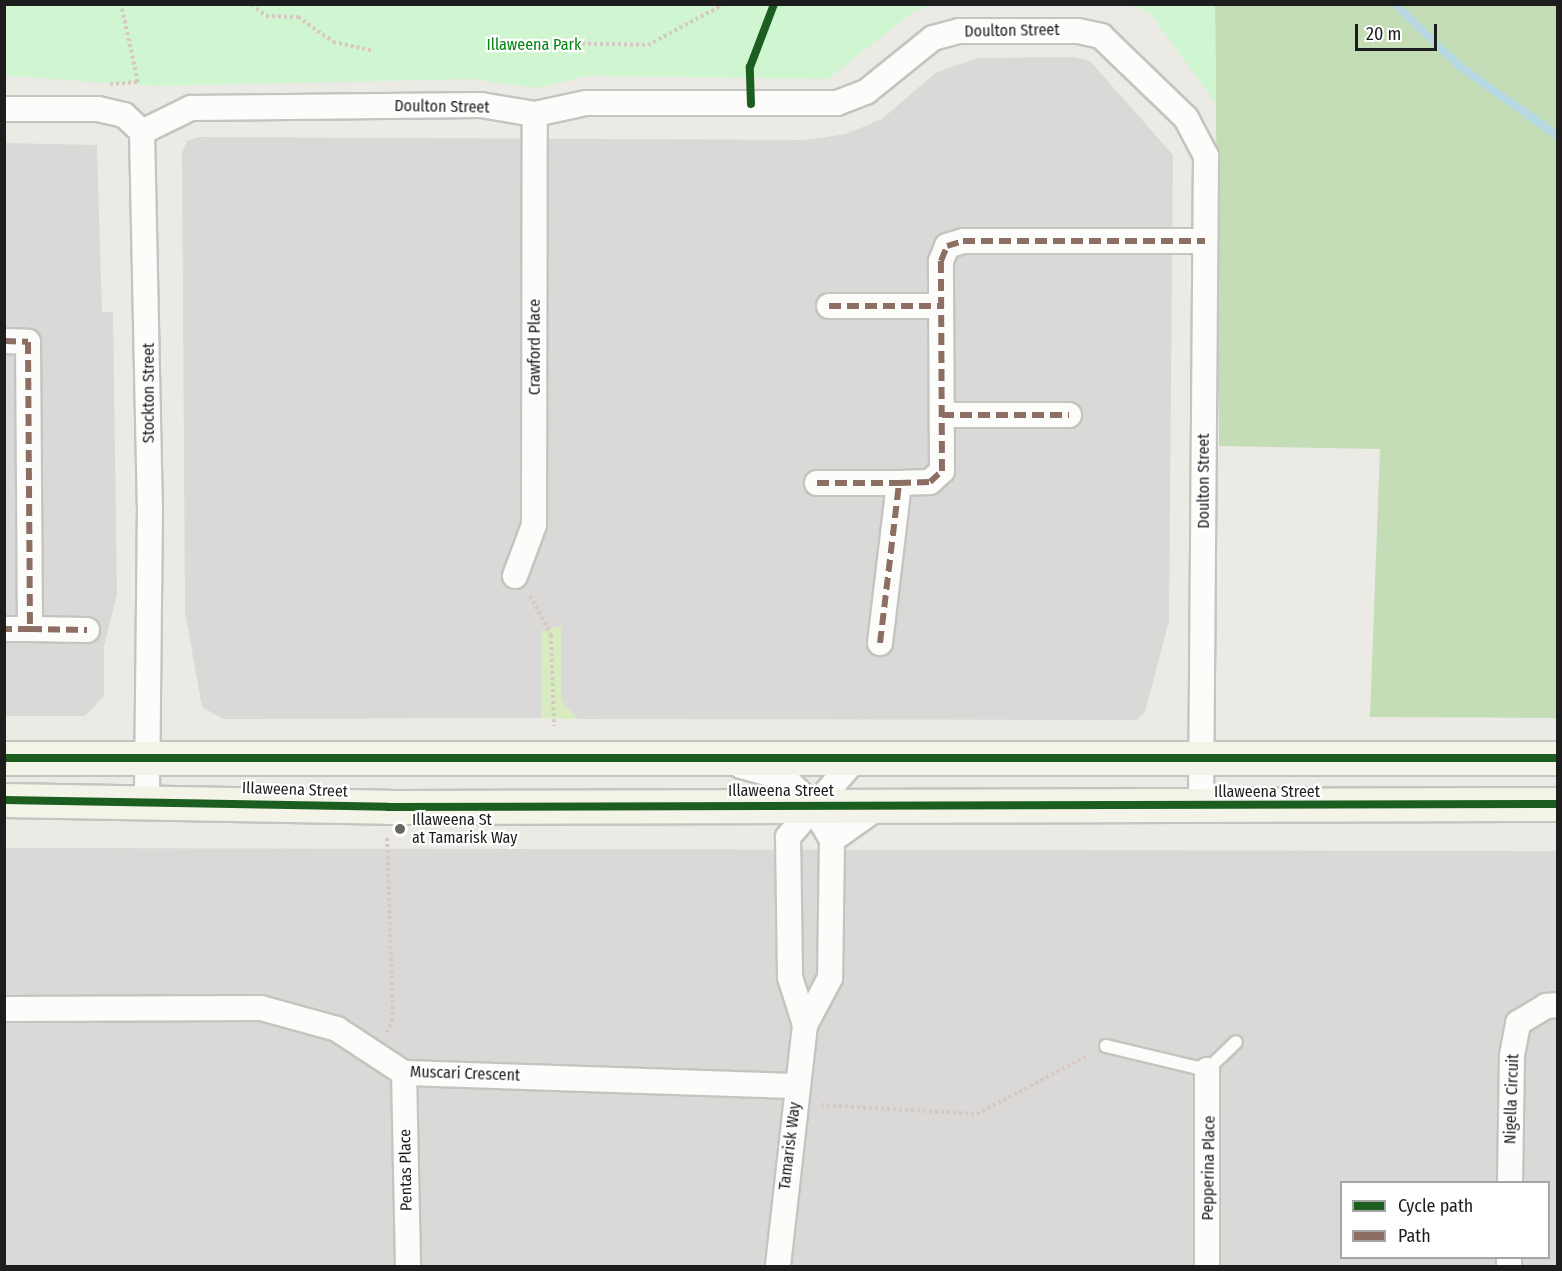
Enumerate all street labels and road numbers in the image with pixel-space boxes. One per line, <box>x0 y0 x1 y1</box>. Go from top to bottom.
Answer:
street label: Doulton Street <box>964 21 1060 41</box>
street label: Doulton Street <box>394 97 490 117</box>
street label: Crawford Place <box>525 299 545 395</box>
street label: Stockton Street <box>139 343 159 443</box>
street label: Doulton Street <box>1194 433 1214 529</box>
street label: Illaweena Street <box>242 779 348 801</box>
street label: Illaweena Street <box>728 781 834 801</box>
street label: Illaweena Street <box>1214 782 1320 802</box>
street label: Nigella Circuit <box>1501 1053 1523 1145</box>
street label: Muscari Crescent <box>410 1062 520 1086</box>
street label: Tamarisk Way <box>775 1101 805 1191</box>
street label: Pepperina Place <box>1198 1115 1220 1221</box>
street label: Pentas Place <box>396 1129 416 1211</box>

